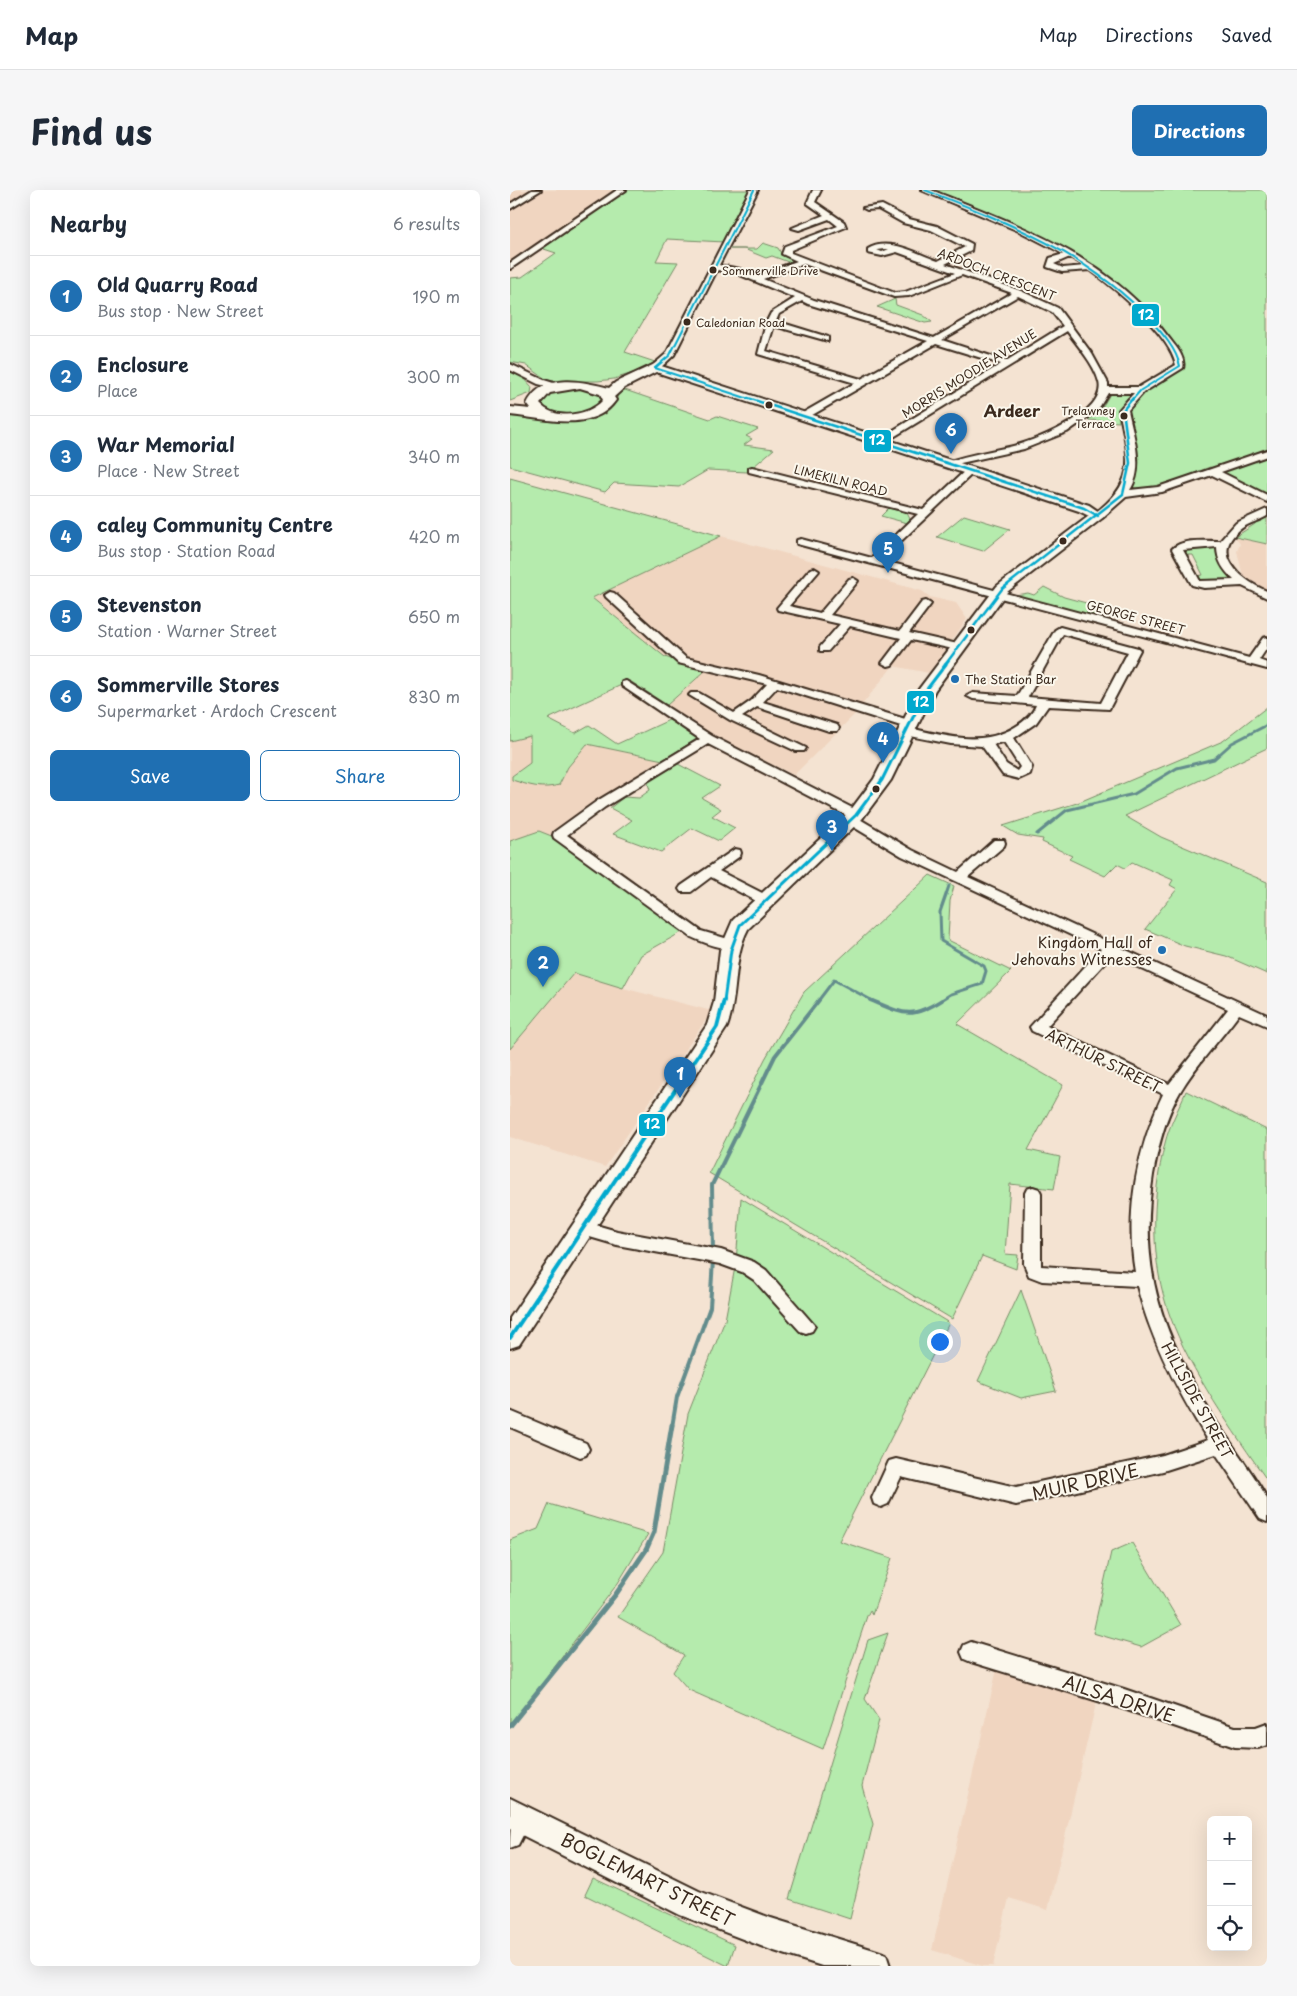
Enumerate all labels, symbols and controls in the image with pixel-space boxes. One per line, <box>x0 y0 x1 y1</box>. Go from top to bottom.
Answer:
text: Map <box>25 17 78 53</box>
text: Map <box>1039 21 1077 48</box>
text: Directions <box>1105 21 1193 48</box>
text: Saved <box>1221 21 1272 48</box>
text: Find us <box>30 104 152 157</box>
button: Directions <box>1132 105 1267 156</box>
text: Nearby <box>50 207 127 239</box>
text: 6 results <box>393 211 460 235</box>
street label: ARDOCH CRESCENT <box>935 243 1059 305</box>
place label: Sommerville Drive <box>722 262 818 279</box>
marker: Sommerville Drive <box>708 265 718 275</box>
text: Old Quarry Road <box>97 270 258 298</box>
text: 1 <box>62 284 70 308</box>
text: 190 m <box>412 284 460 308</box>
text: Bus stop · New Street <box>97 298 263 322</box>
line badge: 12 <box>1131 303 1160 327</box>
text: 12 <box>1138 304 1154 325</box>
place label: Caledonian Road <box>696 314 785 331</box>
marker: Caledonian Road <box>682 317 692 327</box>
street label: MORRIS MOODIE AVENUE <box>898 324 1040 422</box>
text: Enclosure <box>97 350 189 378</box>
text: 2 <box>60 364 72 388</box>
text: 300 m <box>406 364 460 388</box>
text: Place <box>97 378 138 402</box>
district label: Ardeer <box>984 398 1041 422</box>
unlabelled marker <box>764 400 774 410</box>
place label: Trelawney Terrace <box>1061 402 1115 432</box>
marker: Trelawney Terrace <box>1119 411 1129 421</box>
pin: 6 <box>935 413 967 454</box>
line badge: 12 <box>863 429 892 453</box>
text: 12 <box>869 429 885 450</box>
text: War Memorial <box>97 430 235 458</box>
text: 3 <box>61 444 71 468</box>
text: 340 m <box>408 444 460 468</box>
text: Place · New Street <box>97 458 240 482</box>
street label: LIMEKILN ROAD <box>792 460 890 500</box>
text: caley Community Centre <box>97 510 333 538</box>
text: 4 <box>61 524 71 548</box>
text: 420 m <box>409 524 460 548</box>
pin: 5 <box>872 532 904 573</box>
unlabelled marker <box>1058 536 1068 546</box>
text: Bus stop · Station Road <box>97 538 276 562</box>
text: Stevenston <box>97 590 202 618</box>
street label: GEORGE STREET <box>1085 595 1188 639</box>
text: 5 <box>61 604 71 628</box>
text: 650 m <box>408 604 460 628</box>
text: Station · Warner Street <box>97 618 277 642</box>
unlabelled marker <box>966 625 976 635</box>
text: Sommerville Stores <box>97 670 279 698</box>
place label: The Station Bar <box>965 670 1057 688</box>
marker: The Station Bar <box>949 673 961 685</box>
text: 6 <box>60 684 72 708</box>
text: 830 m <box>408 684 460 708</box>
line badge: 12 <box>906 690 935 714</box>
text: 12 <box>913 691 929 712</box>
text: Supermarket · Ardoch Crescent <box>97 698 337 722</box>
pin: 4 <box>867 722 899 763</box>
button: Save <box>50 750 250 801</box>
button: Share <box>260 750 460 801</box>
unlabelled marker <box>871 784 881 794</box>
pin: 3 <box>816 810 848 851</box>
place label: Kingdom Hall of Jehovahs Witnesses <box>1011 930 1153 970</box>
marker: Kingdom Hall of Jehovahs Witnesses <box>1156 944 1168 956</box>
pin: 2 <box>527 946 559 987</box>
street label: ARTHUR STREET <box>1042 1022 1167 1098</box>
pin: 1 <box>664 1057 696 1098</box>
line badge: 12 <box>638 1113 666 1137</box>
text: 12 <box>644 1113 660 1134</box>
your location <box>927 1329 953 1355</box>
street label: HILLSIDE STREET <box>1156 1338 1240 1463</box>
street label: MUIR DRIVE <box>1029 1456 1141 1506</box>
street label: AILSA DRIVE <box>1060 1667 1178 1729</box>
map controls <box>1207 1816 1252 1951</box>
button: + <box>1207 1816 1252 1861</box>
street label: BOGLEMART STREET <box>557 1825 740 1933</box>
button: − <box>1207 1861 1252 1906</box>
button: locate <box>1207 1906 1252 1951</box>

